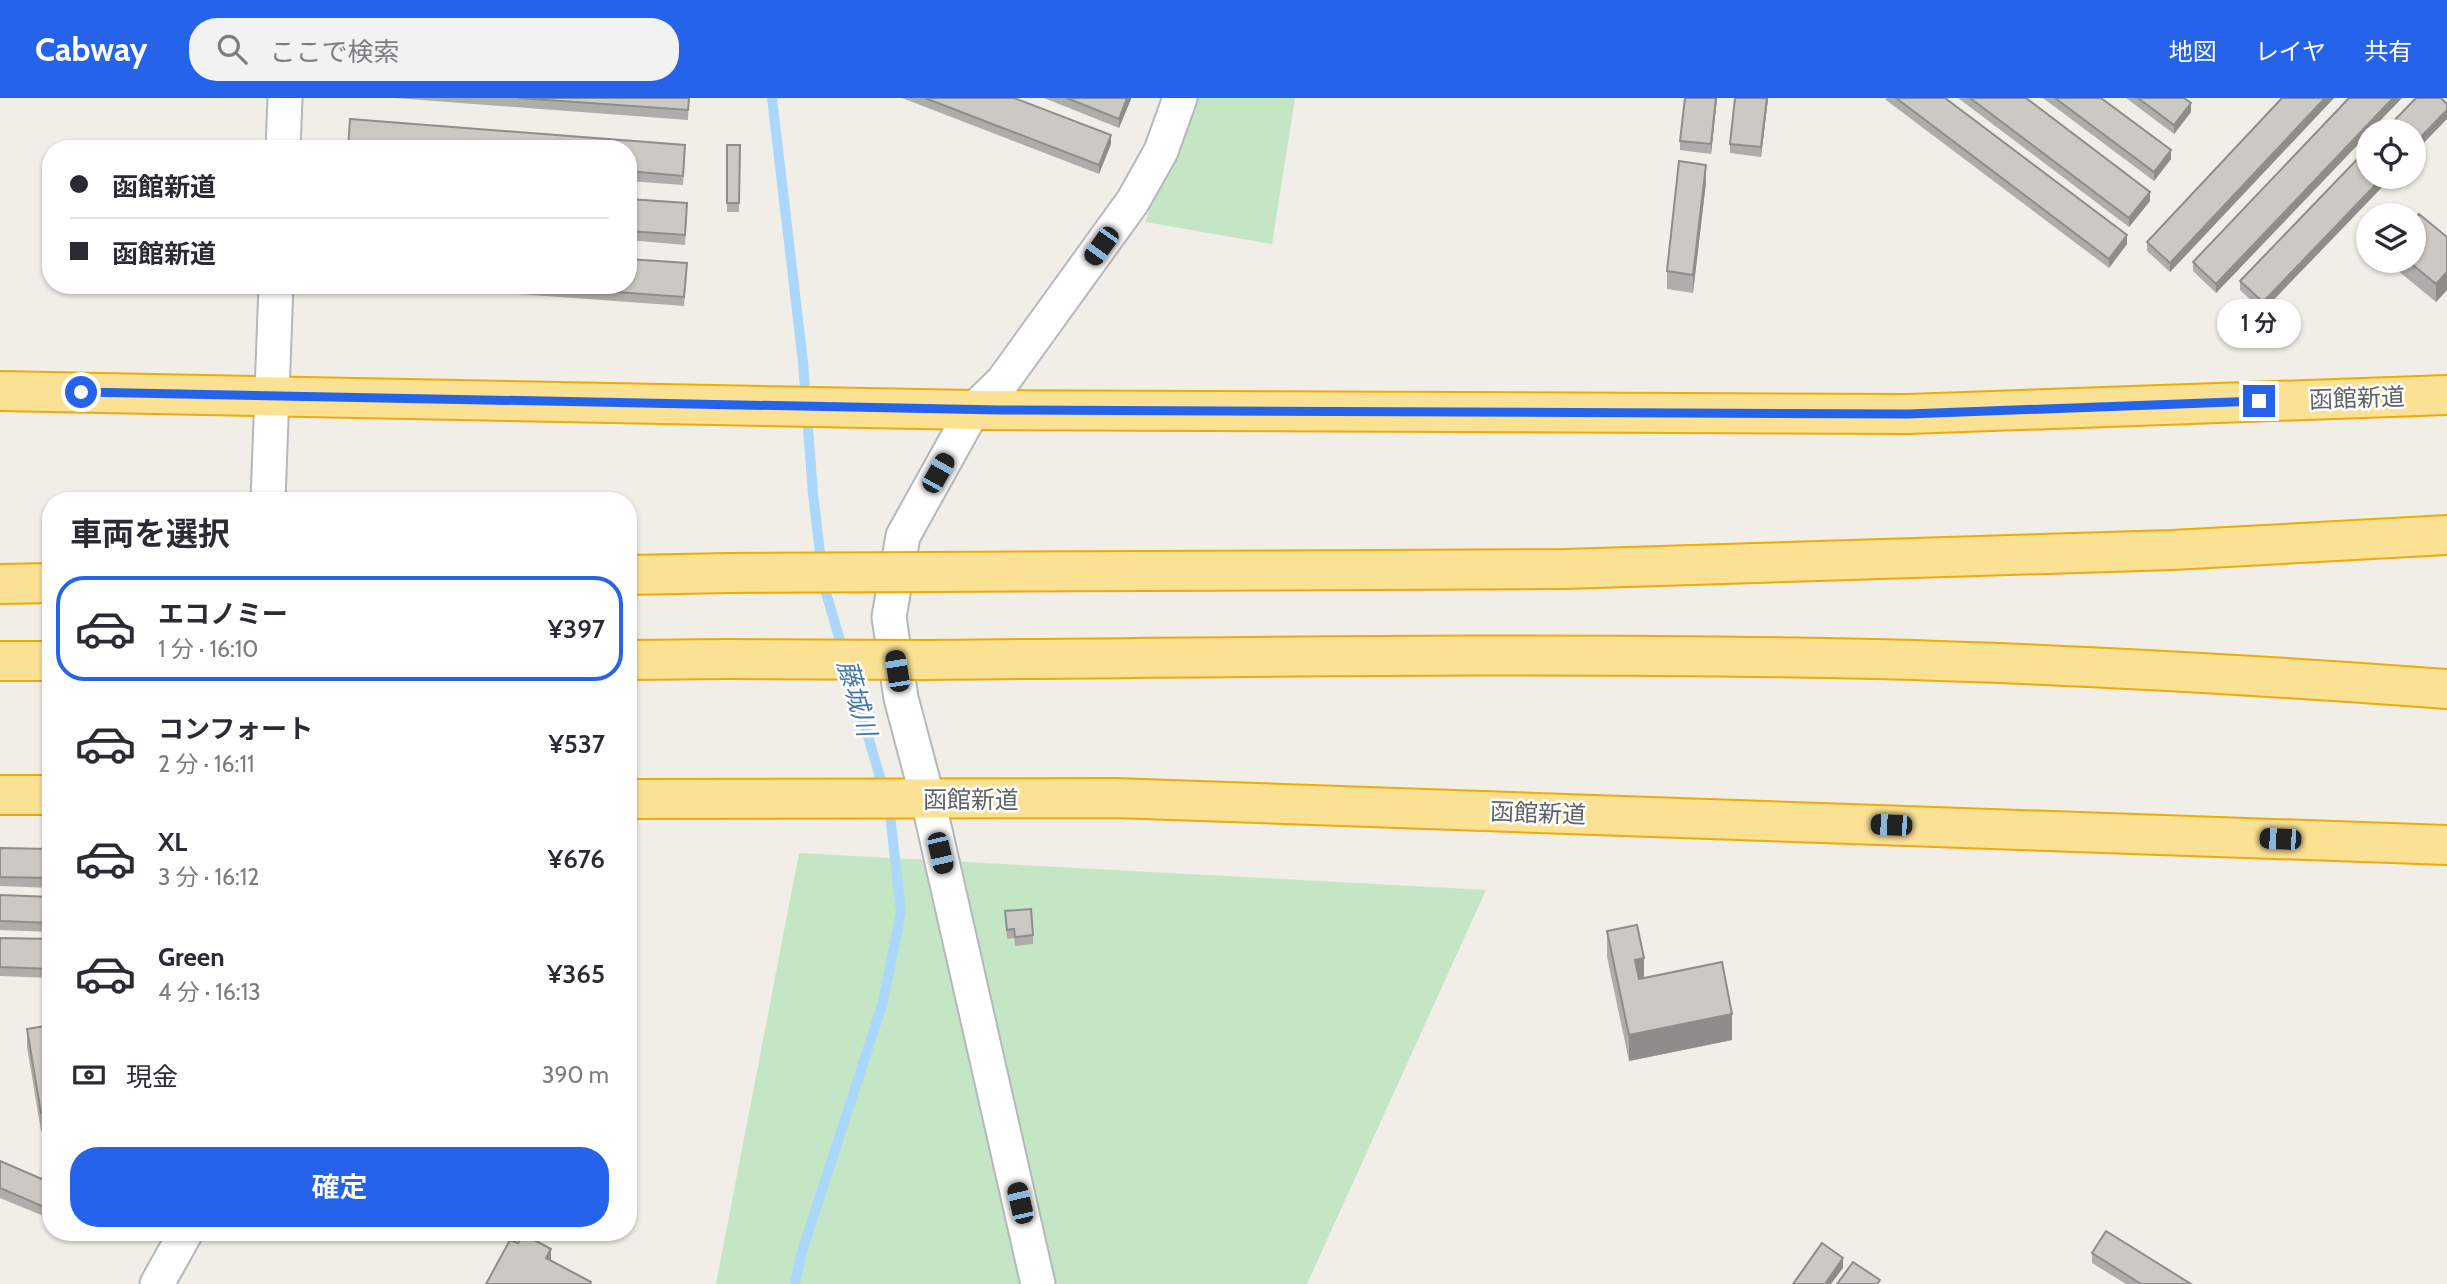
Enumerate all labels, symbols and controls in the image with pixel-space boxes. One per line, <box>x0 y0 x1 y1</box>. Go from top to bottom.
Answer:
search box <box>189 18 679 81</box>
text: Cabway <box>35 29 147 69</box>
icon: search <box>213 30 251 68</box>
text: ここで検索 <box>269 36 399 68</box>
text: 地図 <box>2169 37 2217 66</box>
text: レイヤ <box>2255 37 2326 66</box>
text: 共有 <box>2364 37 2412 66</box>
map controls <box>2356 119 2426 273</box>
button: locate <box>2356 119 2426 189</box>
text: 函館新道 <box>112 171 216 203</box>
button: layers <box>2356 203 2426 273</box>
car <box>1081 223 1122 269</box>
text: 函館新道 <box>112 238 216 270</box>
callout: 1 分 <box>2217 300 2301 348</box>
text: 1 分 <box>2241 309 2277 337</box>
route start <box>65 376 97 408</box>
street label: 函館新道 <box>2309 382 2405 414</box>
route end <box>2243 385 2275 417</box>
car <box>919 450 958 496</box>
text: 車両を選択 <box>70 514 230 553</box>
icon: car <box>74 597 137 660</box>
text: エコノミー <box>158 598 288 630</box>
text: ¥397 <box>548 613 605 645</box>
text: 1 分 · 16:10 <box>158 635 258 663</box>
car <box>884 649 911 693</box>
water label: 藤城川 <box>831 656 884 743</box>
icon: car <box>74 712 137 775</box>
text: コンフォート <box>158 713 313 745</box>
text: ¥537 <box>548 728 605 760</box>
text: 2 分 · 16:11 <box>158 750 254 778</box>
street label: 函館新道 <box>923 785 1019 814</box>
street label: 函館新道 <box>1490 797 1586 829</box>
car <box>1870 814 1913 836</box>
text: XL <box>158 826 187 858</box>
icon: car <box>74 827 137 890</box>
car <box>2259 828 2302 850</box>
car <box>926 830 955 876</box>
text: ¥676 <box>548 843 605 875</box>
text: 3 分 · 16:12 <box>158 863 259 891</box>
text: Green <box>158 941 225 973</box>
icon: car <box>74 942 137 1005</box>
text: ¥365 <box>547 958 605 990</box>
text: 4 分 · 16:13 <box>158 978 261 1006</box>
icon: cash <box>70 1056 108 1094</box>
text: 現金 <box>126 1061 178 1093</box>
text: 390 m <box>542 1061 609 1089</box>
button: 確定 <box>70 1147 609 1227</box>
car <box>1006 1180 1035 1226</box>

